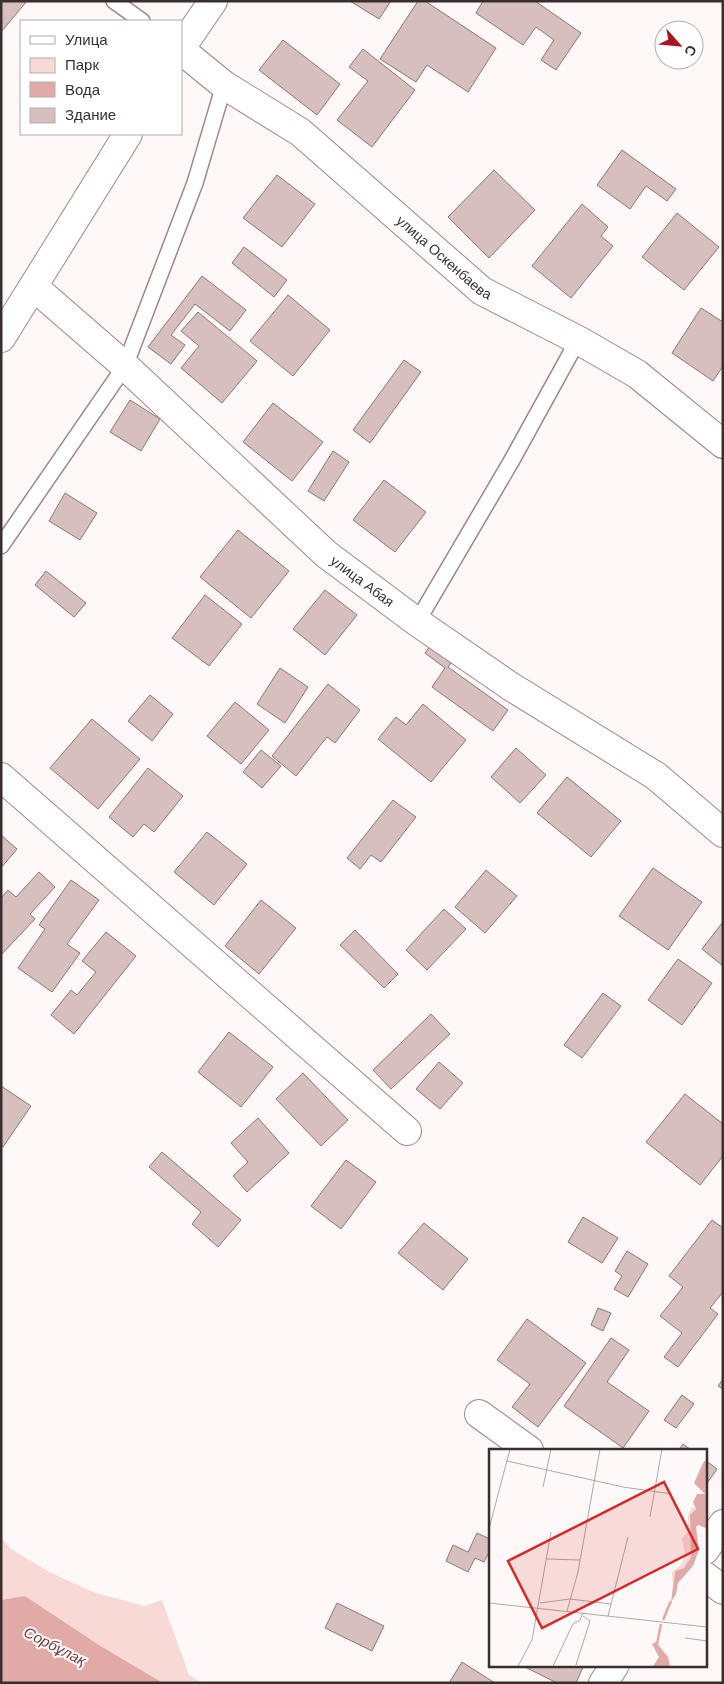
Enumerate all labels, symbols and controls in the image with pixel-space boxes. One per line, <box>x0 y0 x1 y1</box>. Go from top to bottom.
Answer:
legend <box>20 20 182 135</box>
north arrow <box>654 20 704 70</box>
text: Улица <box>65 31 108 48</box>
text: С <box>681 43 700 59</box>
text: Парк <box>65 56 99 73</box>
text: Вода <box>65 81 101 98</box>
text: Здание <box>65 106 116 123</box>
street label: улица Оскенбаева <box>393 212 495 303</box>
street label: улица Абая <box>327 552 397 610</box>
inset map <box>489 1449 706 1666</box>
water label: Сорбұлақ <box>21 1623 90 1669</box>

